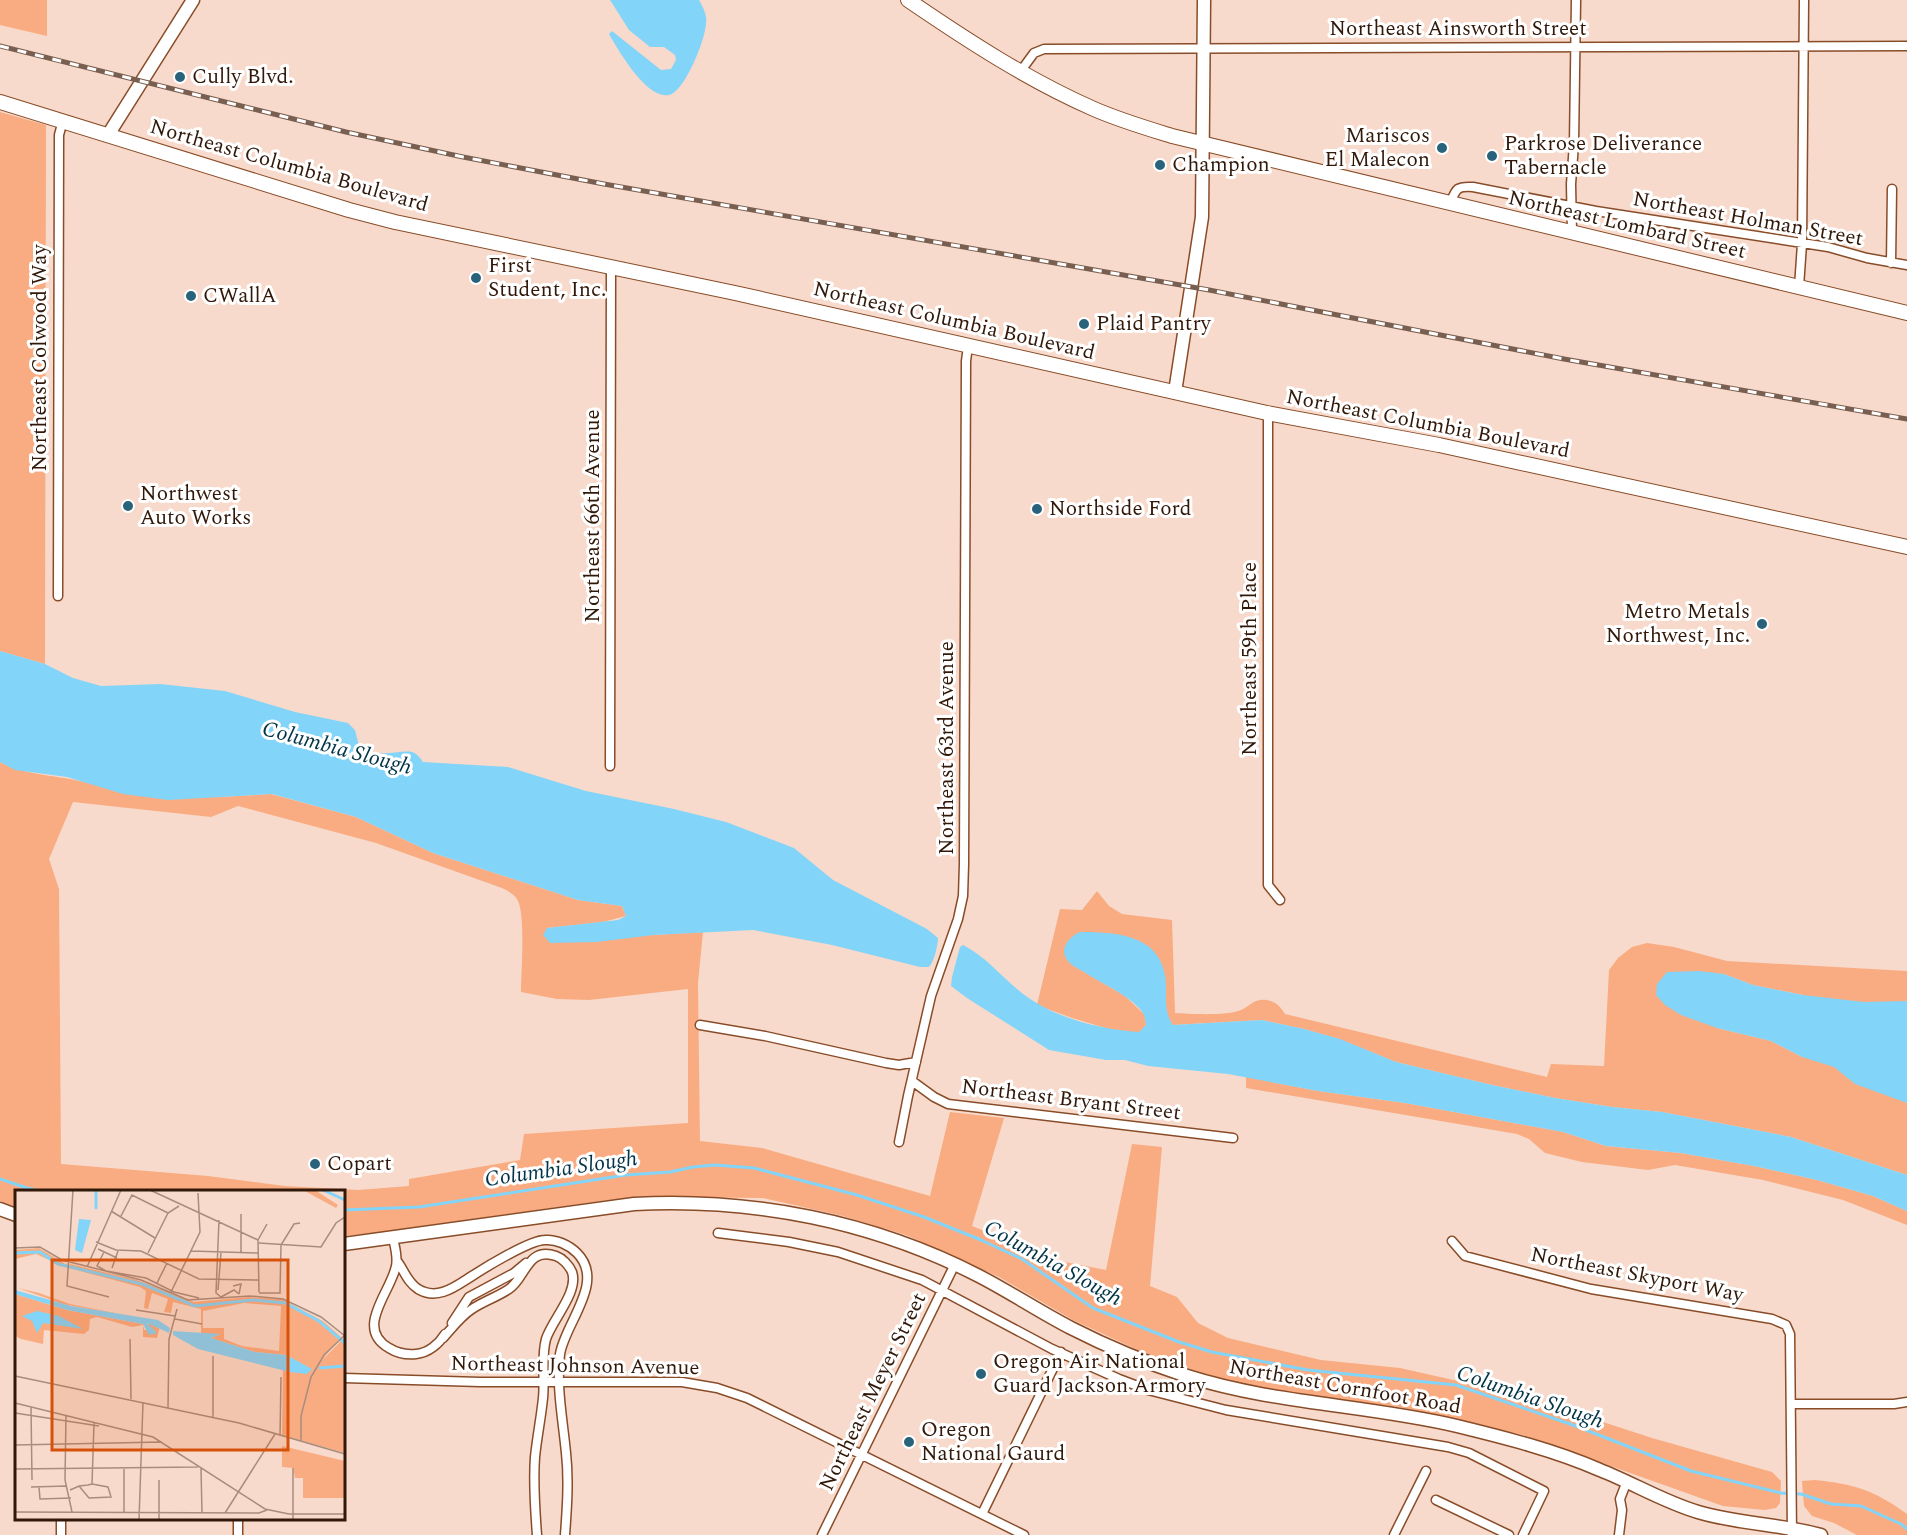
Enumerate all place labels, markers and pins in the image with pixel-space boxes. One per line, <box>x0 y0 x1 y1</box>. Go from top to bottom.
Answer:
place label: Cully Blvd. <box>192 61 294 93</box>
marker: Cully Blvd. <box>173 70 187 84</box>
place label: Mariscos El Malecon <box>1325 120 1430 176</box>
place label: Parkrose Deliverance Tabernacle <box>1504 128 1702 184</box>
marker: Mariscos El Malecon <box>1435 141 1449 155</box>
place label: Champion <box>1172 149 1270 181</box>
marker: Parkrose Deliverance Tabernacle <box>1485 149 1499 163</box>
marker: Champion <box>1153 158 1167 172</box>
place label: First Student, Inc. <box>488 250 606 306</box>
marker: First Student, Inc. <box>469 271 483 285</box>
place label: CWallA <box>203 280 277 312</box>
marker: CWallA <box>184 289 198 303</box>
place label: Plaid Pantry <box>1096 308 1212 340</box>
marker: Plaid Pantry <box>1077 317 1091 331</box>
place label: Northwest Auto Works <box>140 478 251 534</box>
place label: Northside Ford <box>1049 493 1192 525</box>
marker: Northwest Auto Works <box>121 499 135 513</box>
marker: Northside Ford <box>1030 502 1044 516</box>
place label: Metro Metals Northwest, Inc. <box>1606 596 1750 652</box>
marker: Metro Metals Northwest, Inc. <box>1755 617 1769 631</box>
place label: Copart <box>327 1148 392 1180</box>
marker: Copart <box>308 1157 322 1171</box>
place label: Oregon Air National Guard Jackson Armory <box>993 1346 1206 1402</box>
marker: Oregon Air National Guard Jackson Armory <box>974 1367 988 1381</box>
place label: Oregon National Gaurd <box>921 1414 1065 1470</box>
marker: Oregon National Gaurd <box>902 1435 916 1449</box>

